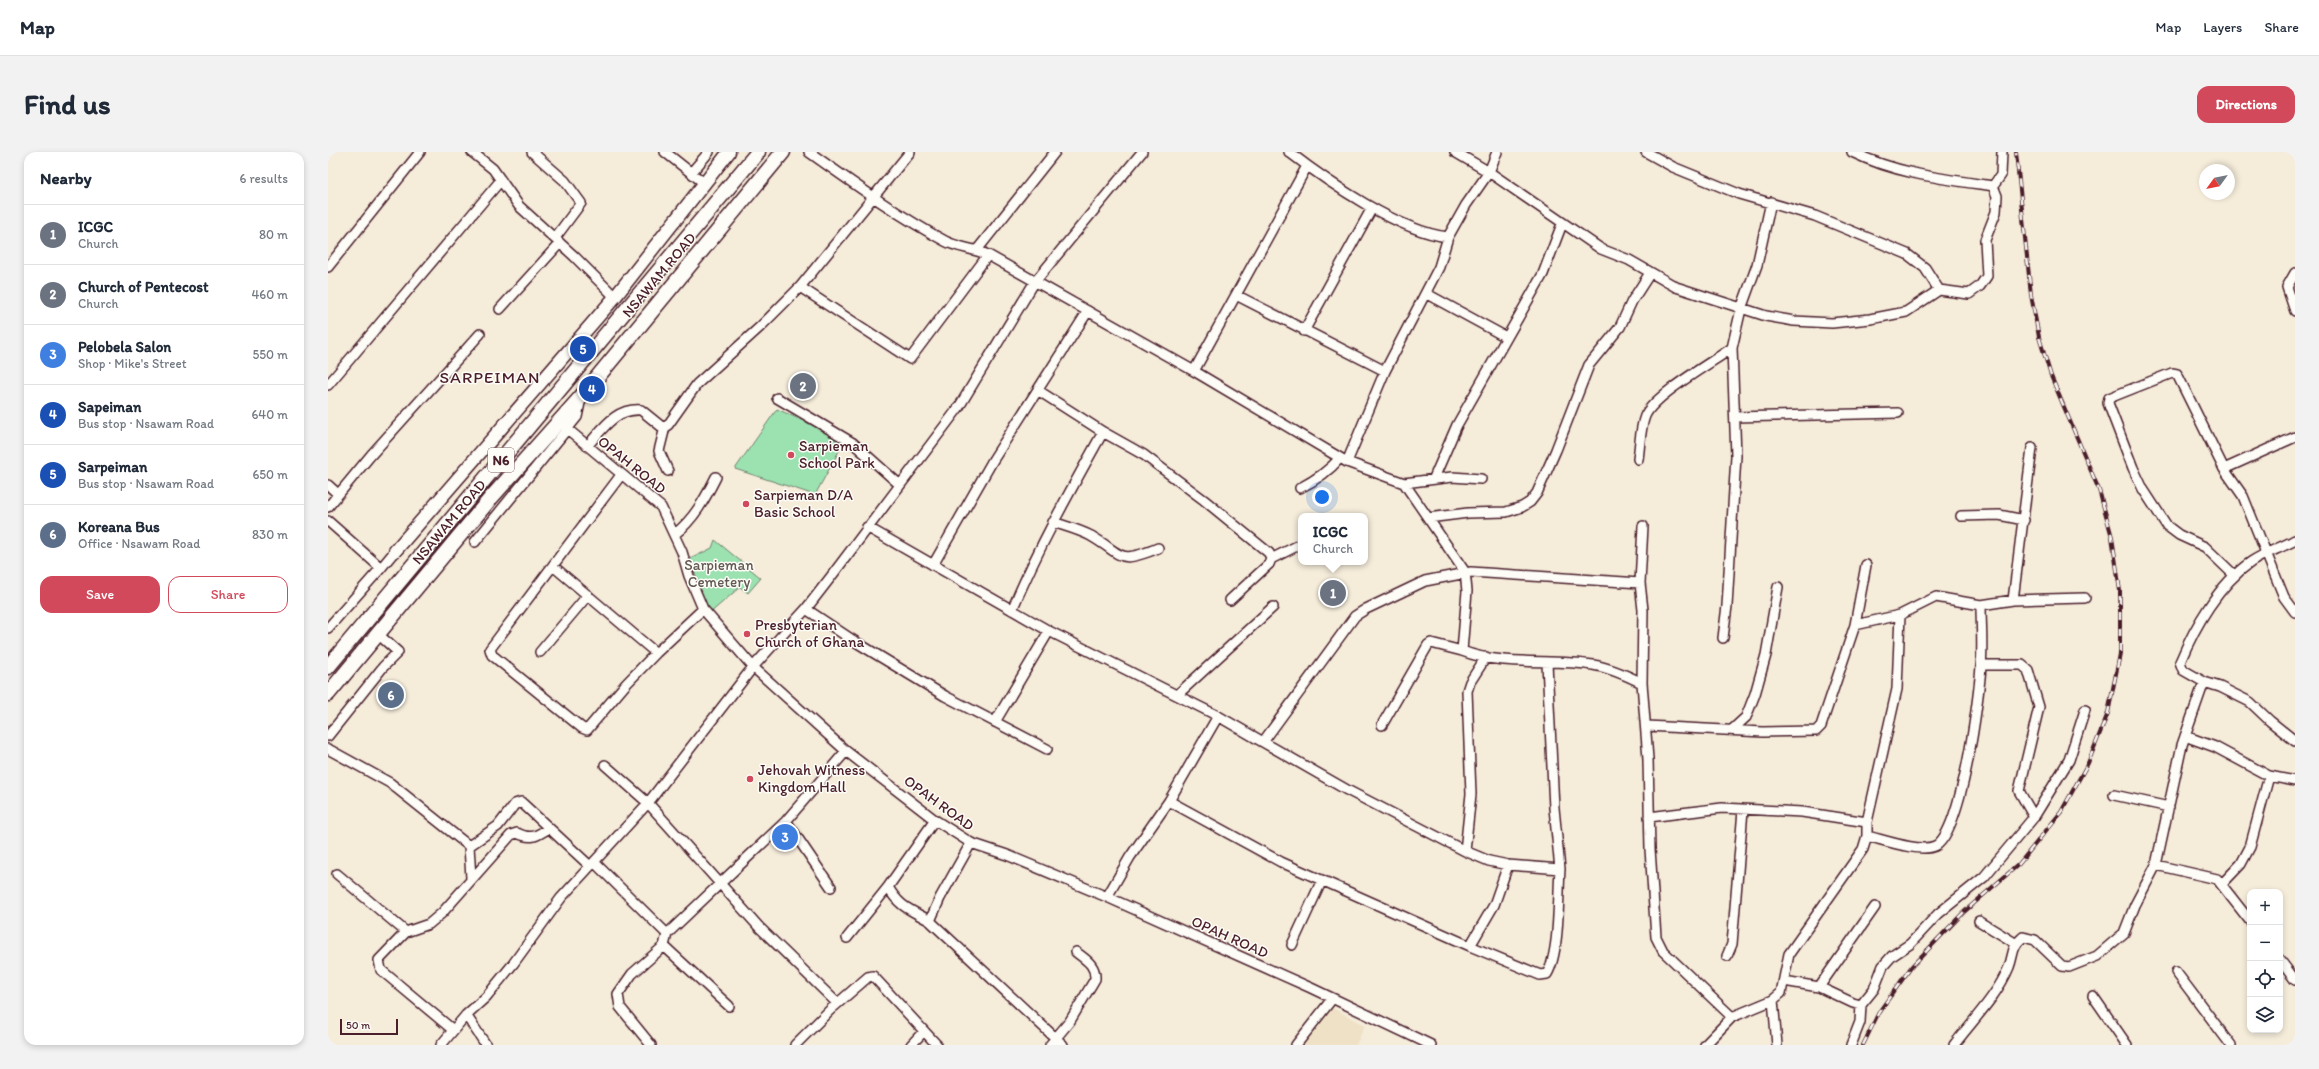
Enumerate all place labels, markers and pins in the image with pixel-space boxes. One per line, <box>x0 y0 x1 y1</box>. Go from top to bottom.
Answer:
pin: 5 <box>570 334 596 364</box>
pin: 2 <box>790 371 816 401</box>
pin: 4 <box>579 374 605 404</box>
place label: Sarpieman School Park <box>799 437 875 472</box>
marker: Sarpieman School Park <box>786 450 796 460</box>
place label: Sarpieman D/A Basic School <box>754 486 853 521</box>
marker: Sarpieman D/A Basic School <box>741 499 751 509</box>
pin: 1 <box>1320 578 1346 608</box>
place label: Presbyterian Church of Ghana <box>755 616 864 651</box>
marker: Presbyterian Church of Ghana <box>742 629 752 639</box>
pin: 6 <box>378 680 404 710</box>
place label: Jehovah Witness Kingdom Hall <box>758 761 865 796</box>
marker: Jehovah Witness Kingdom Hall <box>745 774 755 784</box>
pin: 3 <box>772 822 798 852</box>

